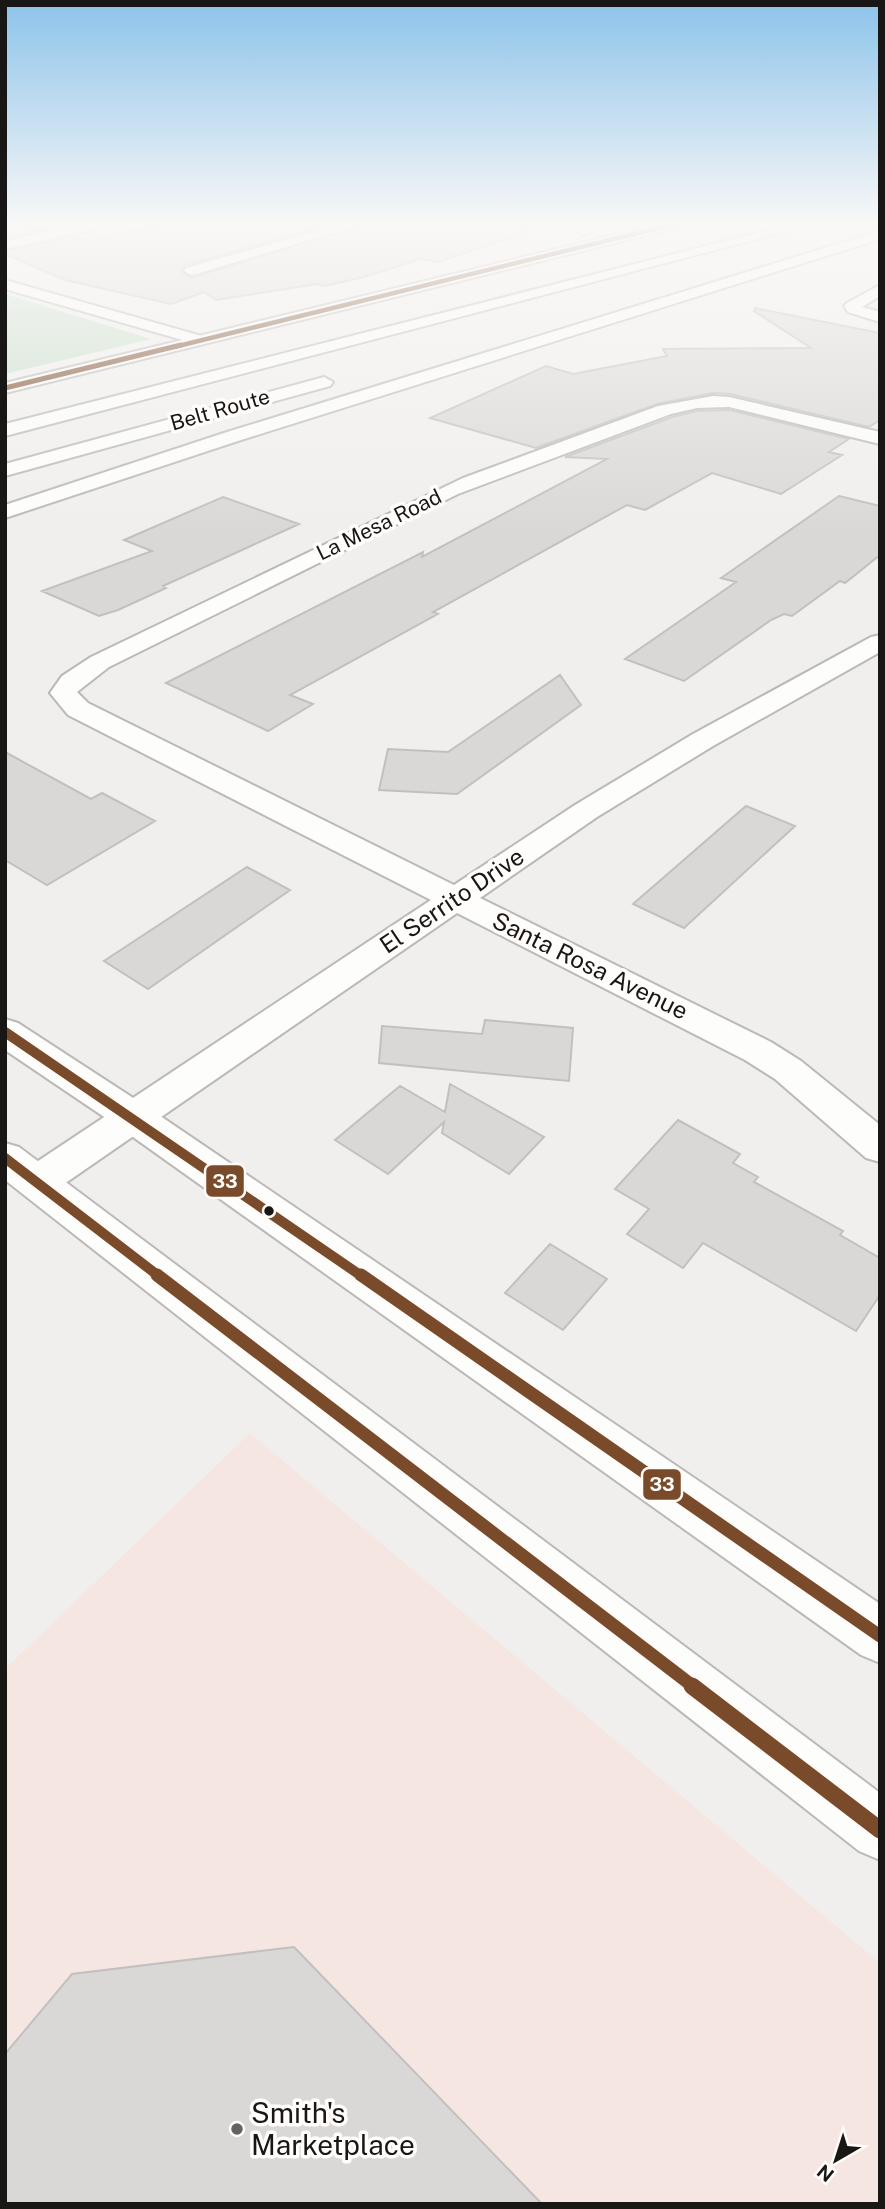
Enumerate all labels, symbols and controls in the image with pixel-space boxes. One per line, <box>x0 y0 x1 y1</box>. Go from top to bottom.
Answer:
street label: Belt Route <box>167 383 273 436</box>
street label: La Mesa Road <box>312 484 445 566</box>
street label: El Serrito Drive <box>374 842 529 959</box>
street label: Santa Rosa Avenue <box>488 906 693 1025</box>
line badge: 33 <box>205 1164 245 1198</box>
text: 33 <box>212 1170 238 1192</box>
unlabelled marker <box>262 1204 276 1218</box>
line badge: 33 <box>642 1468 682 1501</box>
text: 33 <box>649 1473 675 1495</box>
place label: Smith's Marketplace <box>251 2096 415 2161</box>
marker: Smith's Marketplace <box>229 2121 245 2137</box>
north arrow <box>801 2125 871 2195</box>
text: N <box>813 2160 838 2186</box>

